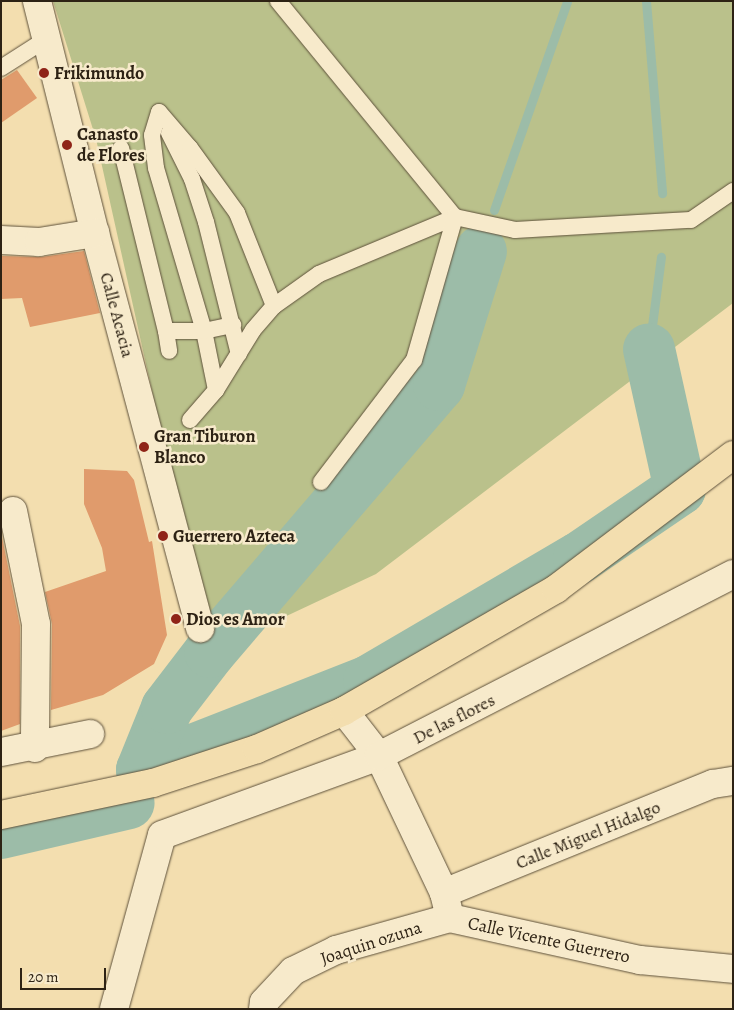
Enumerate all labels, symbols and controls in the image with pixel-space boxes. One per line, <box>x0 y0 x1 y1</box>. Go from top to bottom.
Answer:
place label: Frikimundo <box>54 62 144 84</box>
marker: Frikimundo <box>38 67 50 79</box>
place label: Canasto de Flores <box>77 124 145 166</box>
marker: Canasto de Flores <box>61 139 73 151</box>
street label: Calle Acacia <box>95 270 139 360</box>
place label: Gran Tiburon Blanco <box>154 426 256 468</box>
marker: Gran Tiburon Blanco <box>138 441 150 453</box>
place label: Guerrero Azteca <box>173 525 295 547</box>
marker: Guerrero Azteca <box>157 530 169 542</box>
place label: Dios es Amor <box>186 608 285 630</box>
marker: Dios es Amor <box>170 613 182 625</box>
street label: De las flores <box>409 689 499 749</box>
street label: Calle Miguel Hidalgo <box>513 796 663 874</box>
street label: Calle Vicente Guerrero <box>466 912 632 968</box>
street label: Joaquin ozuna <box>318 916 424 970</box>
scale bar <box>22 958 109 990</box>
text: 20 m <box>28 967 59 987</box>

